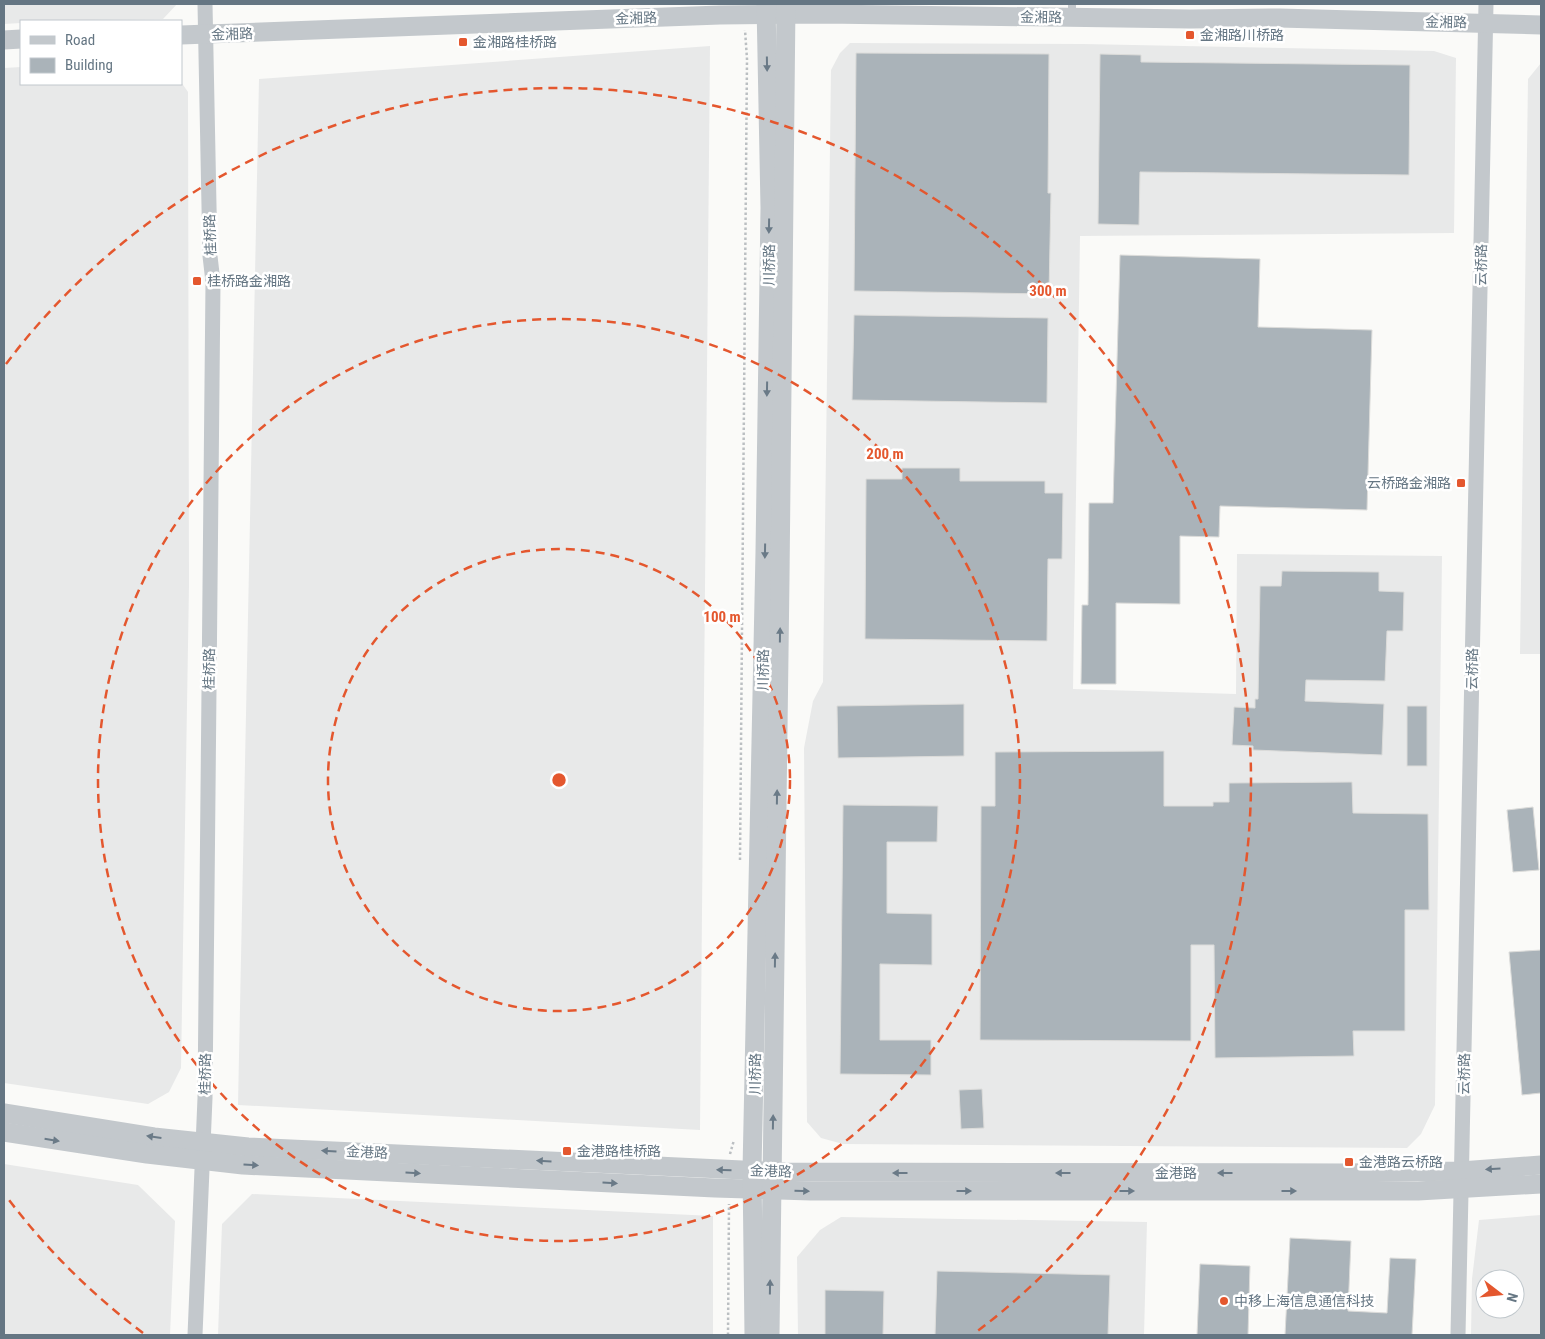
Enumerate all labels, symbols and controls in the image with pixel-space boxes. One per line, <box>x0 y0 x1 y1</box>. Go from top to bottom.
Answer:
street label: 金湘路 <box>615 9 657 27</box>
street label: 金湘路 <box>1020 9 1062 25</box>
street label: 金湘路 <box>1425 14 1467 30</box>
legend <box>20 20 182 85</box>
street label: 金湘路 <box>211 25 253 43</box>
place label: 金湘路川桥路 <box>1200 27 1284 43</box>
marker: 金湘路川桥路 <box>1184 29 1196 41</box>
text: Road <box>65 31 95 49</box>
place label: 金湘路桂桥路 <box>473 34 557 50</box>
marker: 金湘路桂桥路 <box>457 36 469 48</box>
text: Building <box>65 56 113 74</box>
one-way arrow <box>763 56 771 72</box>
street label: 桂桥路 <box>201 214 219 256</box>
one-way arrow <box>765 218 773 234</box>
street label: 川桥路 <box>761 244 777 286</box>
street label: 云桥路 <box>1473 244 1489 286</box>
place label: 桂桥路金湘路 <box>207 273 291 289</box>
marker: 桂桥路金湘路 <box>191 275 203 287</box>
text: 300 m <box>1029 282 1067 300</box>
one-way arrow <box>763 381 771 397</box>
text: 200 m <box>866 445 904 463</box>
place label: 云桥路金湘路 <box>1367 475 1451 491</box>
marker: 云桥路金湘路 <box>1455 477 1467 489</box>
one-way arrow <box>761 543 769 559</box>
text: 100 m <box>703 608 741 626</box>
one-way arrow <box>776 627 784 643</box>
street label: 桂桥路 <box>201 648 217 690</box>
street label: 云桥路 <box>1464 648 1480 690</box>
street label: 川桥路 <box>755 649 771 691</box>
centre of rings <box>550 771 568 789</box>
one-way arrow <box>774 789 782 805</box>
one-way arrow <box>771 951 779 967</box>
street label: 桂桥路 <box>197 1053 213 1095</box>
street label: 川桥路 <box>747 1053 763 1095</box>
street label: 云桥路 <box>1456 1053 1472 1095</box>
one-way arrow <box>769 1114 777 1130</box>
one-way arrow <box>146 1132 162 1140</box>
one-way arrow <box>44 1136 60 1144</box>
street label: 金港路 <box>346 1143 388 1161</box>
place label: 金港路桂桥路 <box>577 1143 661 1159</box>
marker: 金港路桂桥路 <box>561 1145 573 1157</box>
one-way arrow <box>321 1146 337 1154</box>
place label: 金港路云桥路 <box>1359 1154 1443 1170</box>
marker: 金港路云桥路 <box>1343 1156 1355 1168</box>
one-way arrow <box>536 1157 552 1165</box>
one-way arrow <box>243 1162 259 1170</box>
street label: 金港路 <box>750 1162 792 1180</box>
street label: 金港路 <box>1155 1165 1197 1181</box>
one-way arrow <box>716 1166 732 1174</box>
one-way arrow <box>1484 1166 1500 1174</box>
one-way arrow <box>892 1169 908 1177</box>
one-way arrow <box>1054 1169 1070 1177</box>
one-way arrow <box>1217 1169 1233 1177</box>
one-way arrow <box>405 1170 421 1178</box>
one-way arrow <box>602 1179 618 1187</box>
one-way arrow <box>794 1187 810 1195</box>
one-way arrow <box>957 1187 973 1195</box>
one-way arrow <box>1119 1187 1135 1195</box>
one-way arrow <box>1282 1187 1298 1195</box>
north arrow <box>1475 1269 1525 1319</box>
one-way arrow <box>766 1278 774 1294</box>
text: N <box>1504 1291 1521 1304</box>
place label: 中移上海信息通信科技 <box>1234 1293 1374 1309</box>
marker: 中移上海信息通信科技 <box>1218 1295 1230 1307</box>

